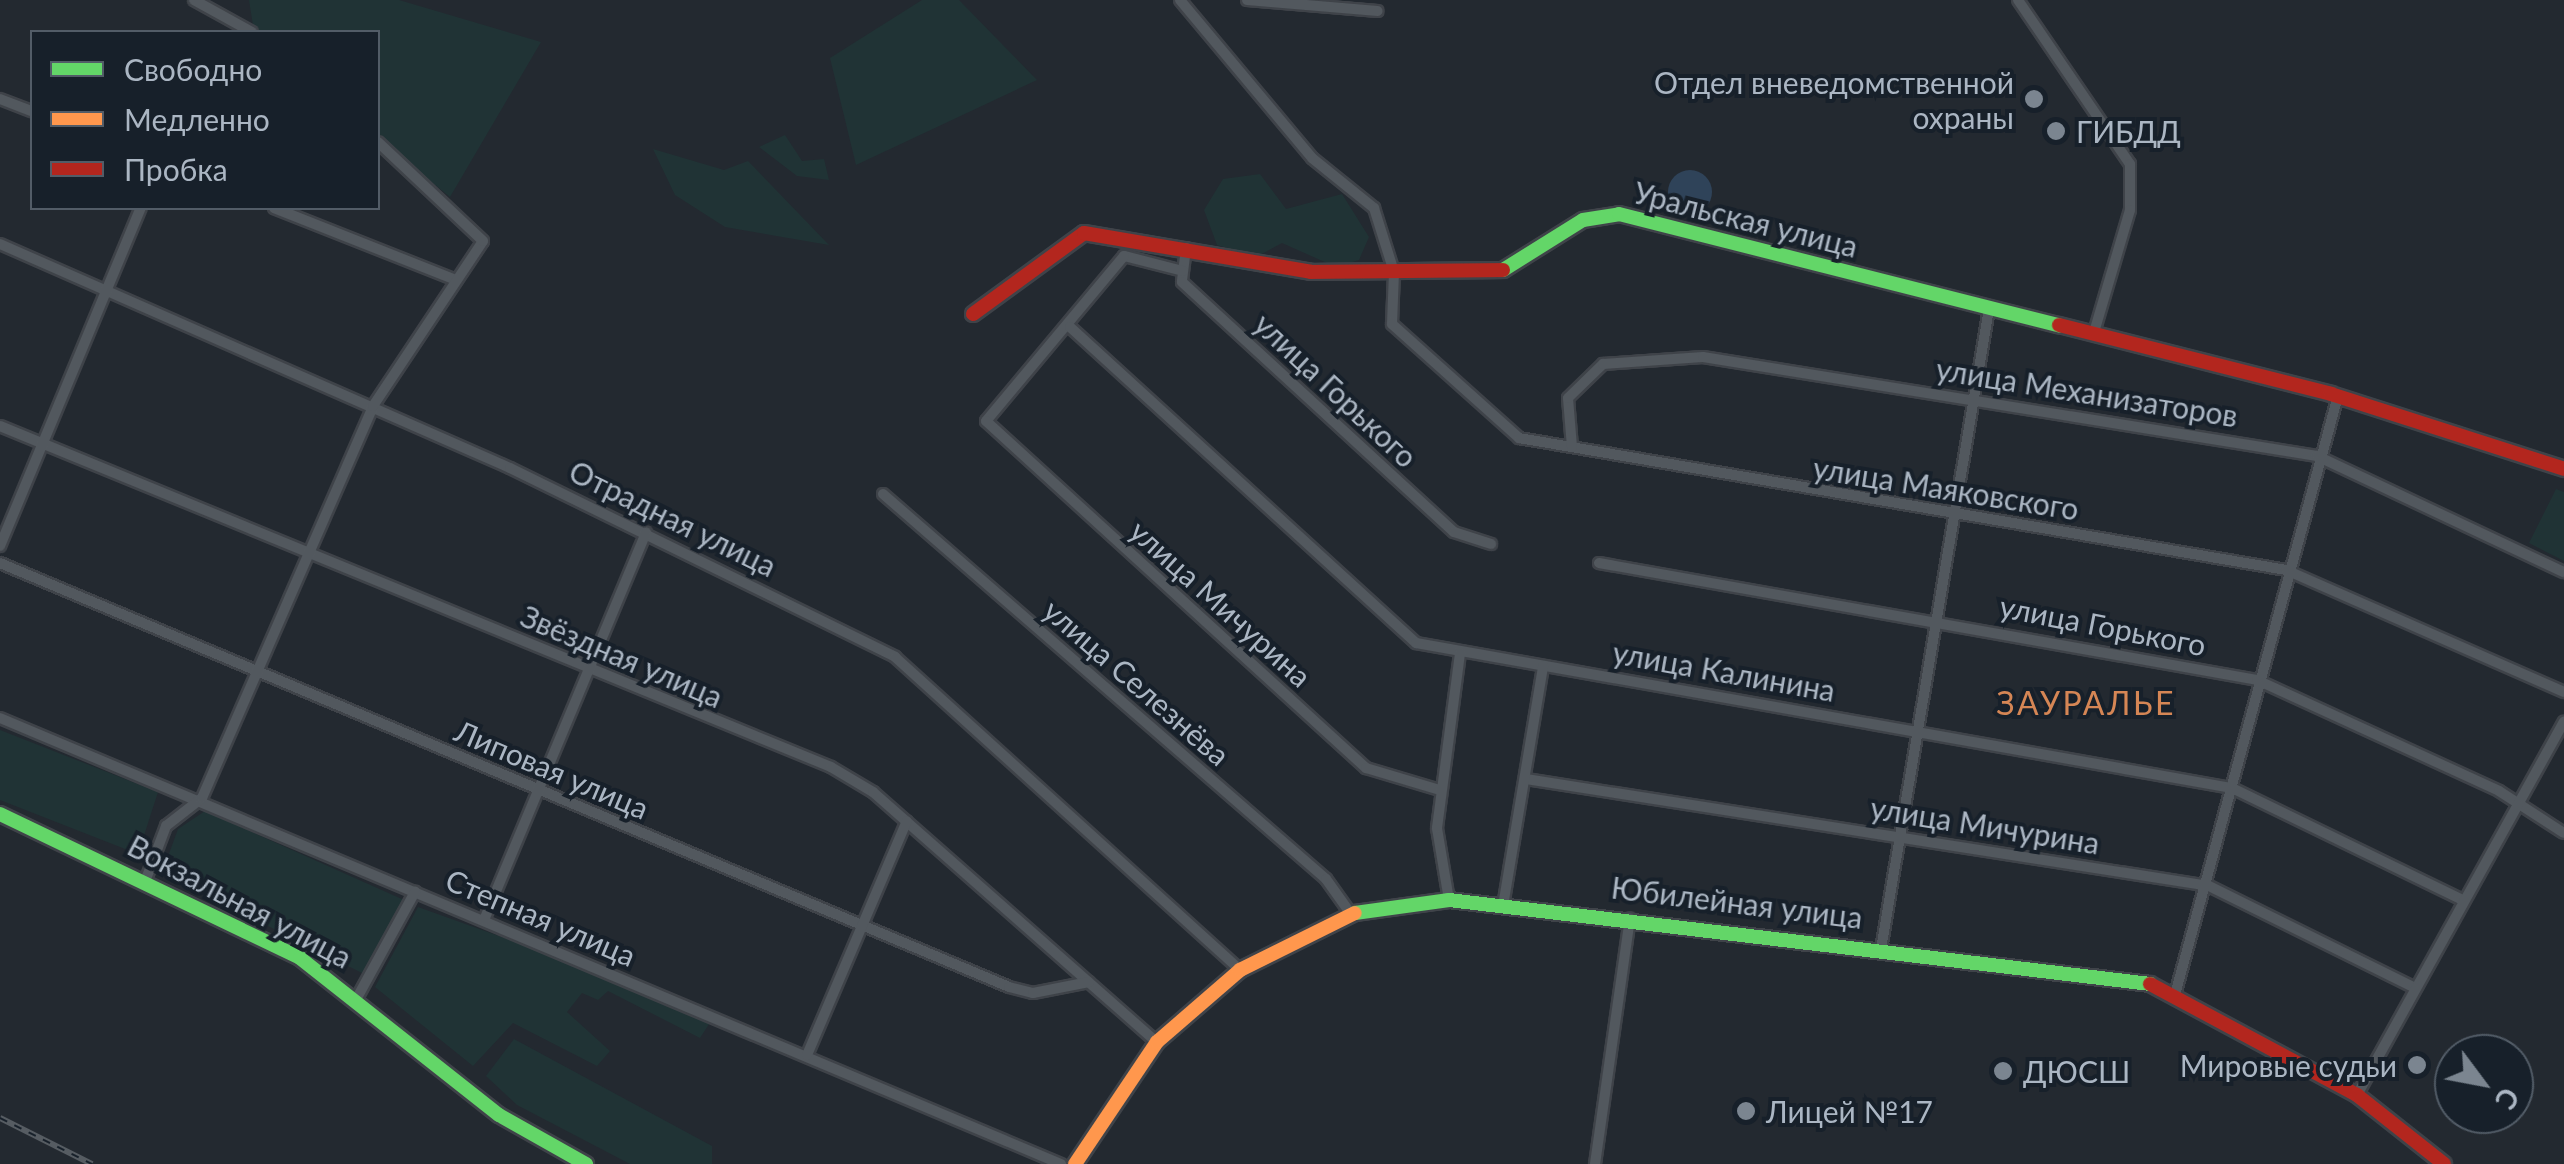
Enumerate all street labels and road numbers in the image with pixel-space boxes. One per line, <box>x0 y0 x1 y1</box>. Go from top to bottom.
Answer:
street label: Уральская улица <box>1630 174 1862 264</box>
street label: улица Горького <box>1247 305 1425 475</box>
street label: улица Механизаторов <box>1934 350 2240 434</box>
street label: улица Маяковского <box>1811 449 2081 527</box>
street label: Отрадная улица <box>564 452 782 584</box>
street label: улица Мичурина <box>1123 512 1319 694</box>
street label: улица Горького <box>1997 587 2209 663</box>
street label: улица Селезнёва <box>1037 591 1237 773</box>
street label: Звёздная улица <box>516 597 728 715</box>
street label: улица Калинина <box>1610 634 1838 708</box>
street label: Липовая улица <box>450 712 654 826</box>
street label: улица Мичурина <box>1868 789 2102 861</box>
street label: Вокзальная улица <box>122 827 358 975</box>
street label: Степная улица <box>441 861 641 973</box>
street label: Юбилейная улица <box>1609 869 1865 935</box>

